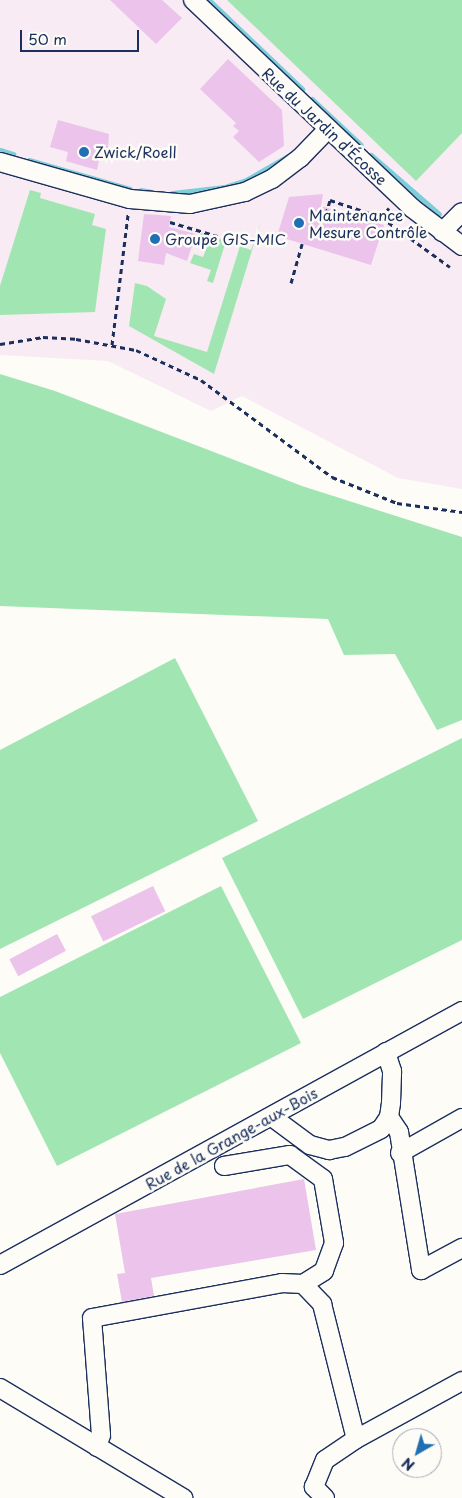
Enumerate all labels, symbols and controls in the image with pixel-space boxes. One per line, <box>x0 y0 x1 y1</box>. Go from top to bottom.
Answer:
scale bar <box>22 20 141 52</box>
text: 50 m <box>28 27 67 50</box>
street label: Rue du Jardin d'Écosse <box>258 63 392 189</box>
place label: Zwick/Roell <box>94 143 177 161</box>
marker: Zwick/Roell <box>78 146 90 158</box>
place label: Maintenance Mesure Contrôle <box>309 205 428 240</box>
marker: Maintenance Mesure Contrôle <box>293 217 305 229</box>
place label: Groupe GIS-MIC <box>165 230 287 248</box>
marker: Groupe GIS-MIC <box>149 233 161 245</box>
street label: Rue de la Grange-aux-Bois <box>141 1082 321 1194</box>
north arrow <box>392 1428 442 1478</box>
text: N <box>397 1453 419 1476</box>

